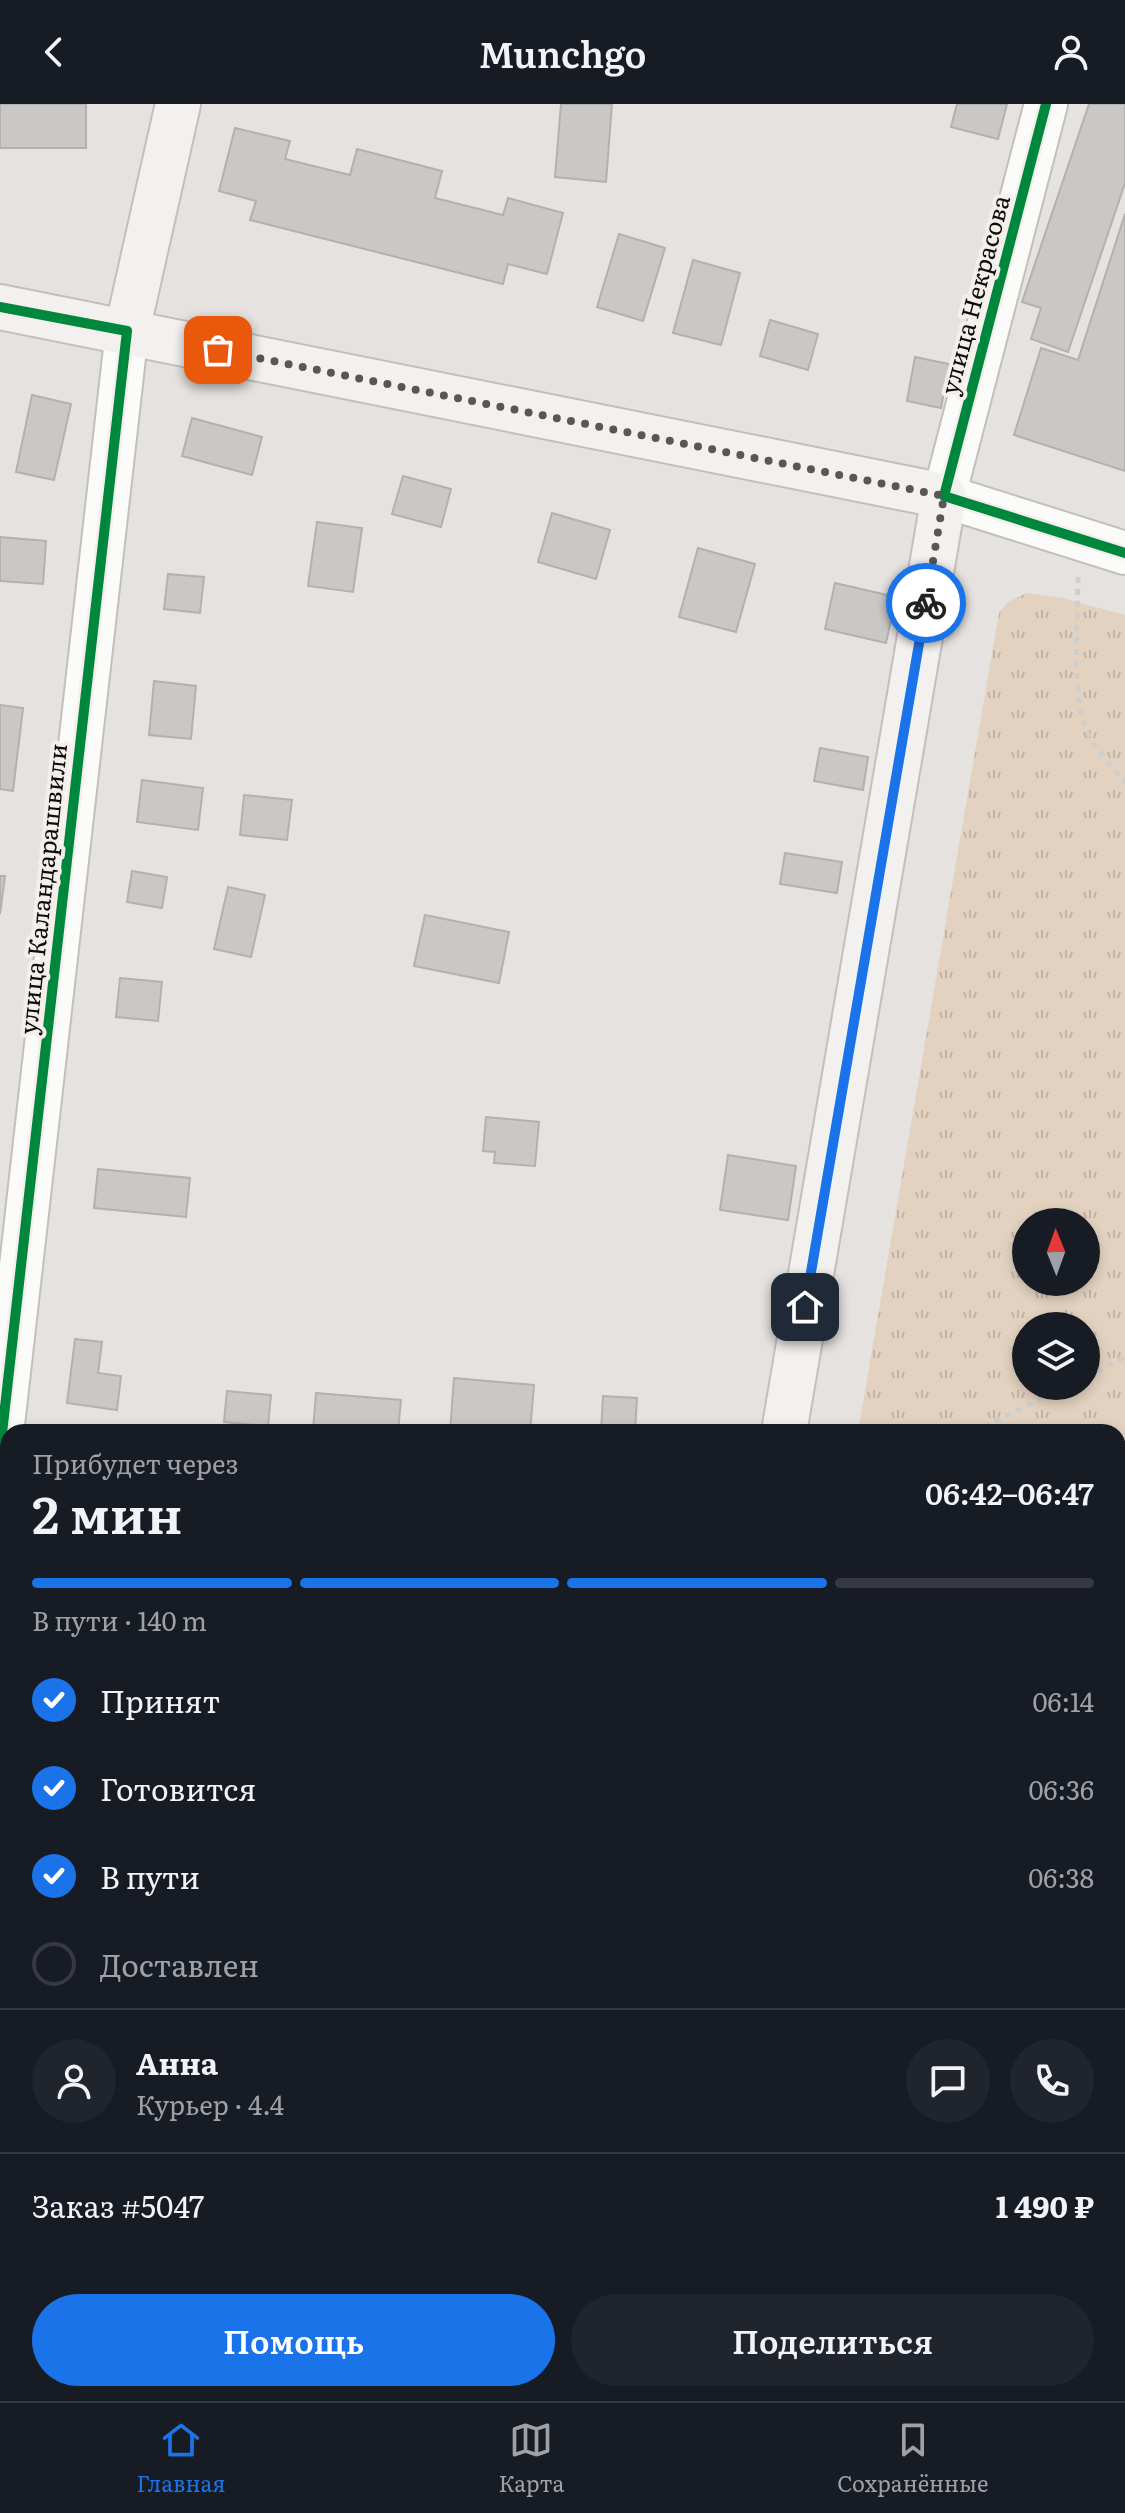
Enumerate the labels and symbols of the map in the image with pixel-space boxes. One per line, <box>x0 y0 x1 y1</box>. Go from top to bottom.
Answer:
street label: улица Некрасова <box>930 191 1017 398</box>
pin <box>184 316 252 384</box>
courier <box>886 563 966 643</box>
street label: улица Каландарашвили <box>9 741 74 1036</box>
north arrow <box>1012 1208 1100 1296</box>
pin <box>771 1273 839 1341</box>

